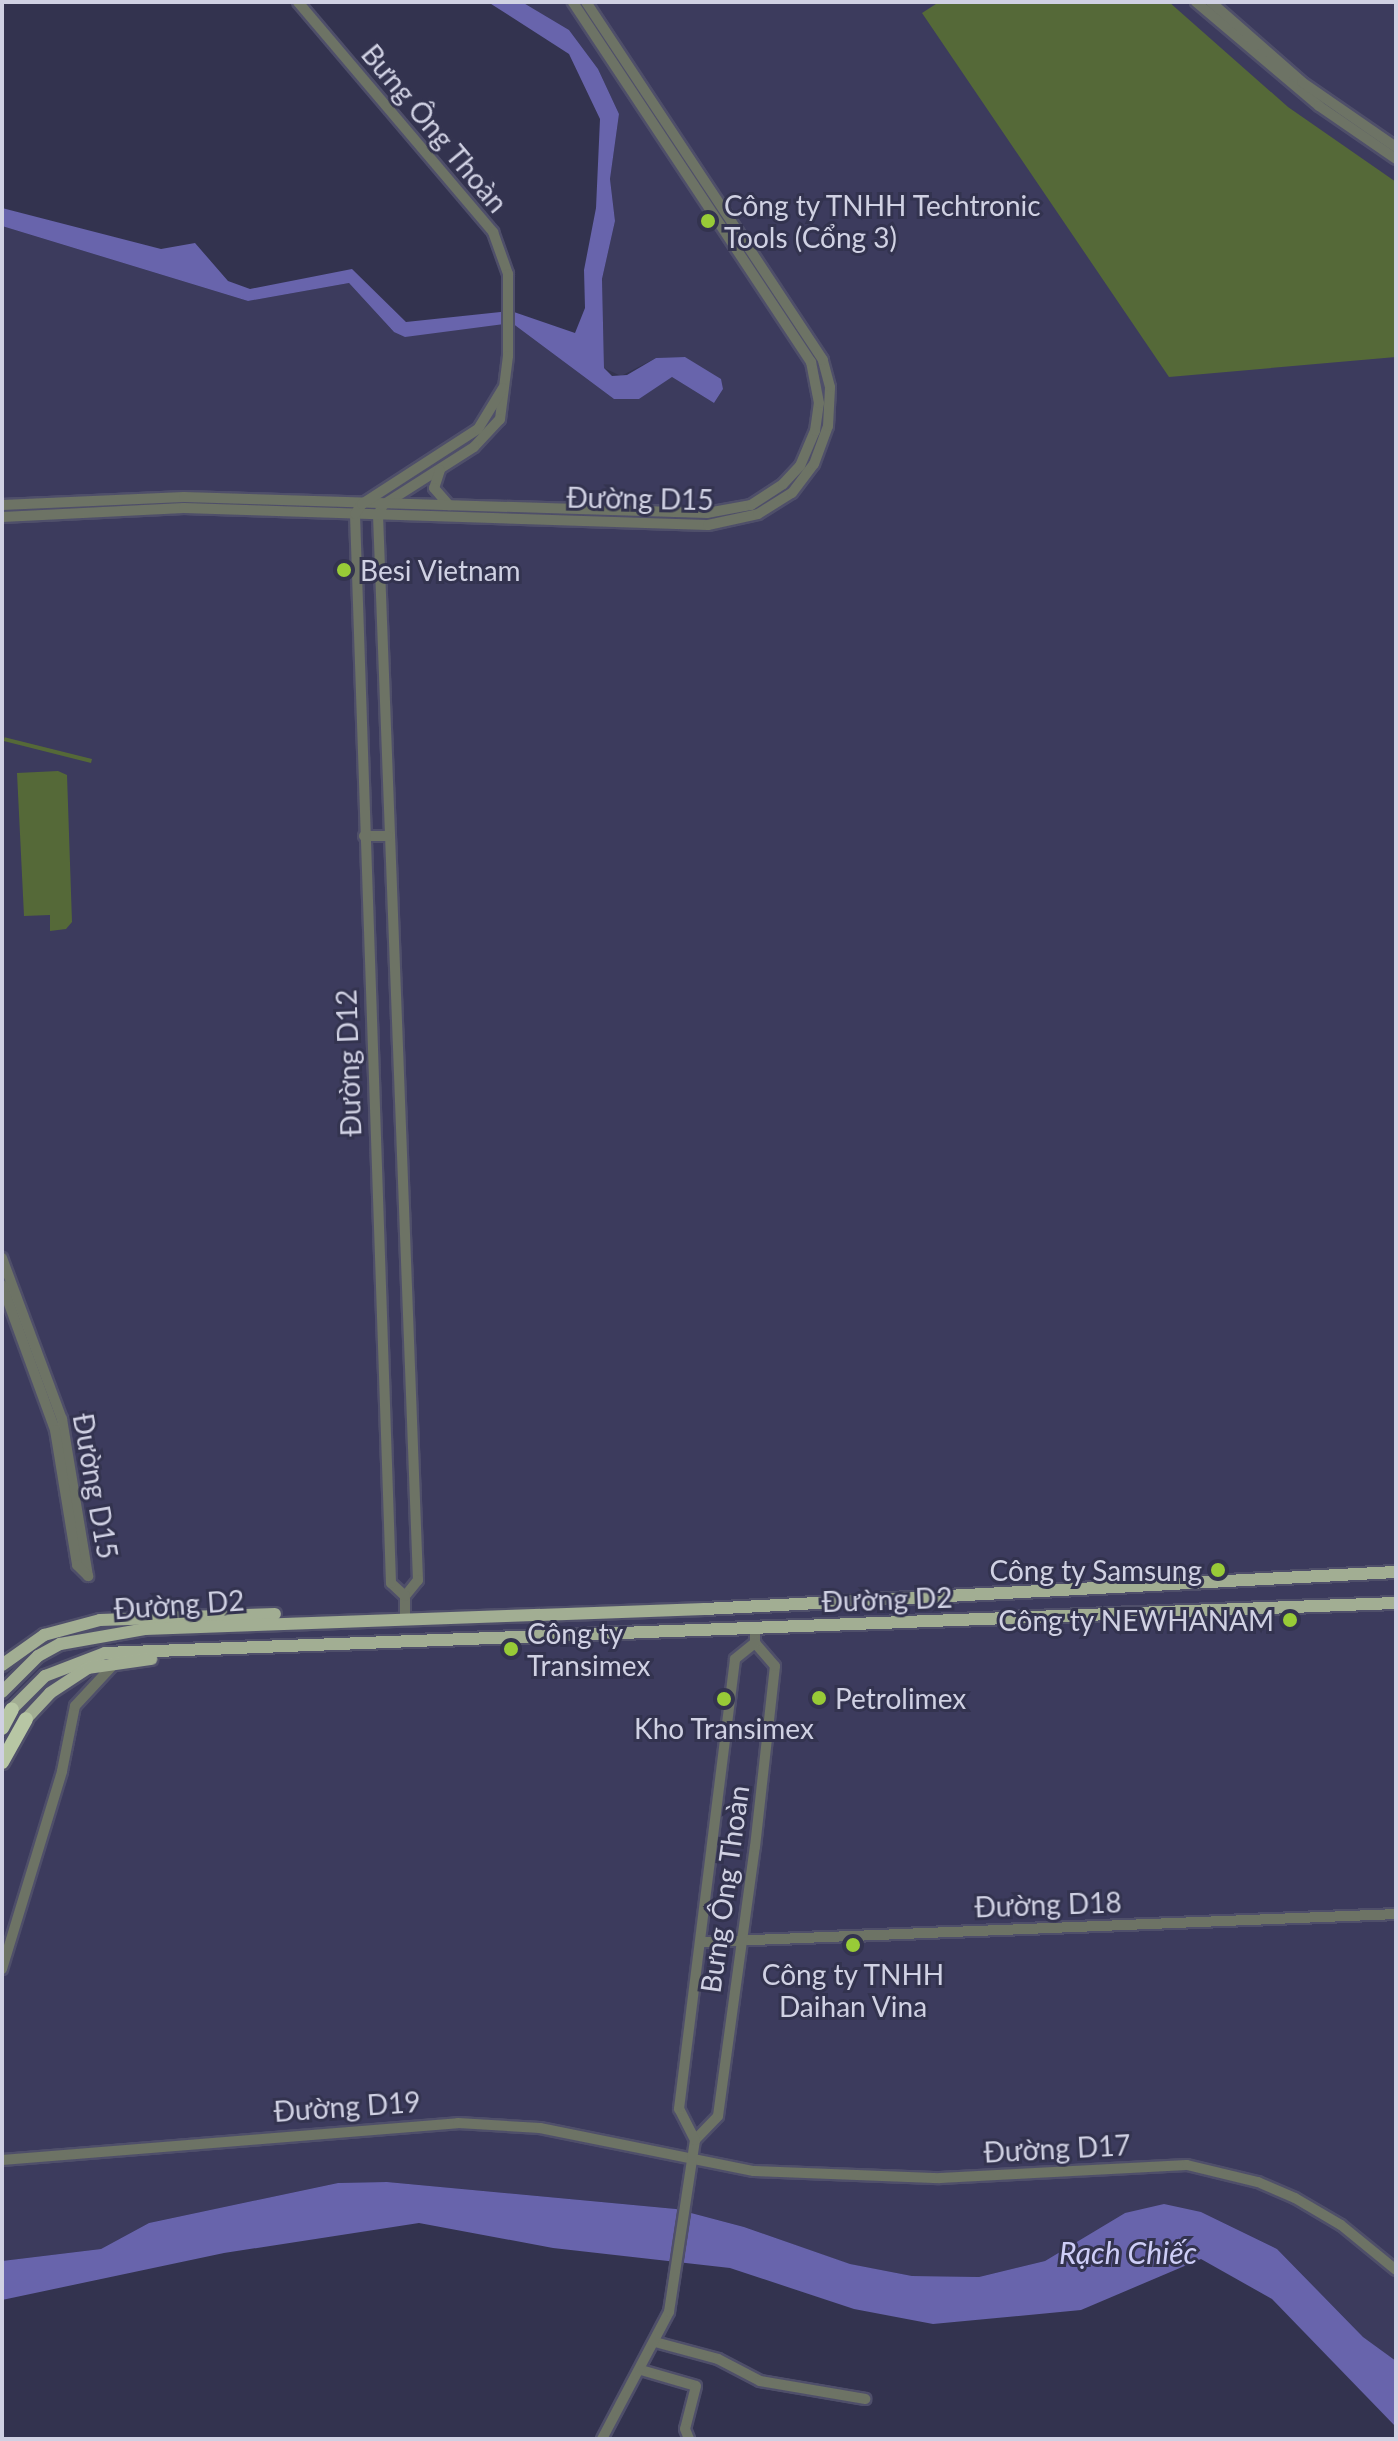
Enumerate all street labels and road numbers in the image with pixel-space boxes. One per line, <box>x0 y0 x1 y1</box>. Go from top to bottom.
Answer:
street label: Bưng Ông Thoàn <box>355 37 515 219</box>
street label: Đường D15 <box>566 480 714 516</box>
street label: Đường D12 <box>329 989 367 1137</box>
street label: Đường D15 <box>67 1411 125 1561</box>
street label: Đường D2 <box>821 1580 953 1618</box>
street label: Đường D2 <box>113 1583 245 1625</box>
street label: Bưng Ông Thoàn <box>693 1783 755 1995</box>
street label: Đường D18 <box>974 1885 1122 1923</box>
street label: Đường D19 <box>272 2084 422 2128</box>
street label: Đường D17 <box>983 2127 1131 2169</box>

